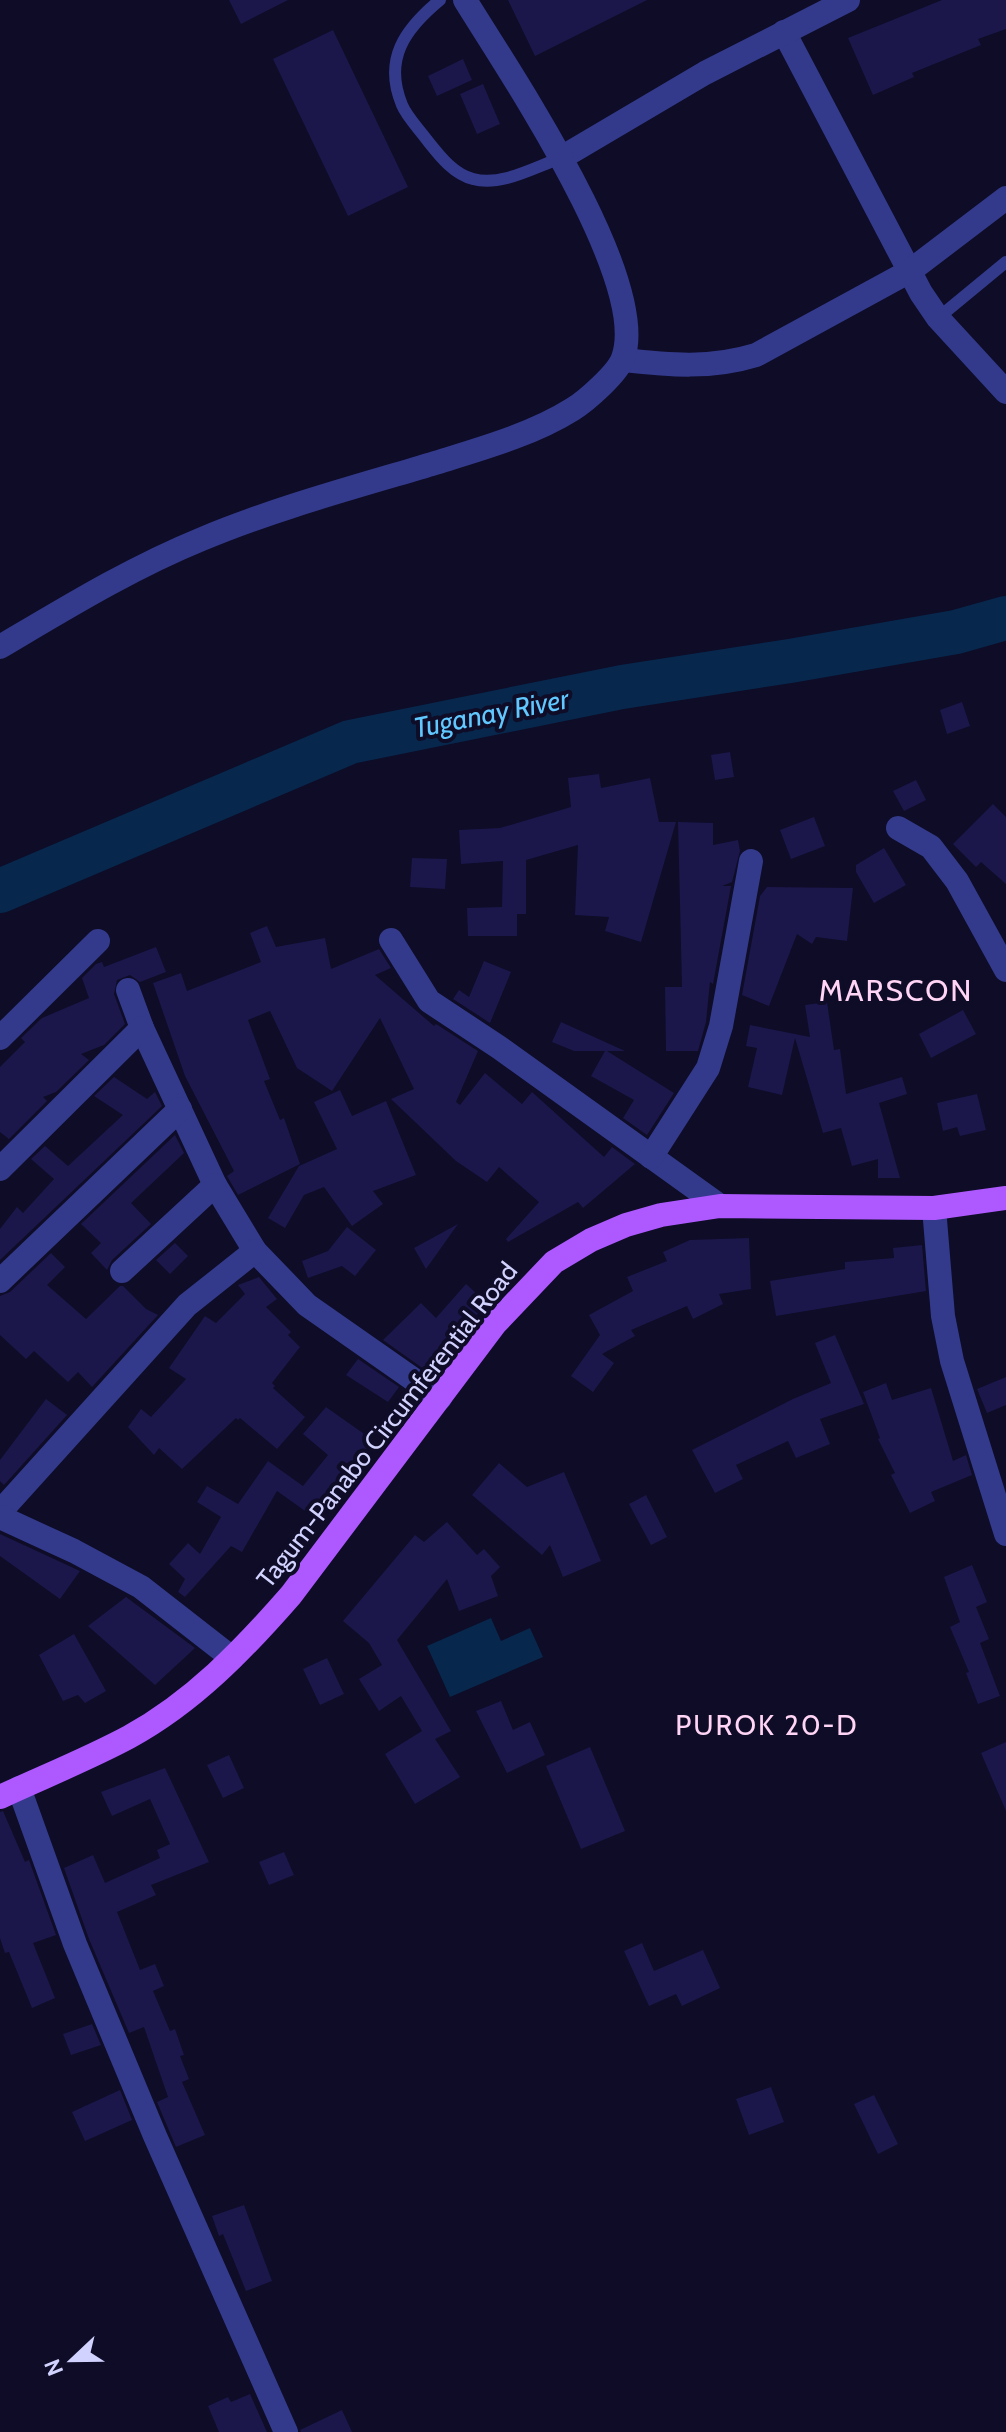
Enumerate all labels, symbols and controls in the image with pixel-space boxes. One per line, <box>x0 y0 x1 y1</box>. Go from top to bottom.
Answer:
water label: Tuganay River <box>411 681 573 745</box>
district label: MARSCON <box>819 972 973 1009</box>
street label: Tagum-Panabo Circumferential Road <box>250 1256 524 1594</box>
district label: PUROK 20-D <box>675 1708 859 1742</box>
north arrow <box>32 2320 112 2400</box>
text: N <box>38 2355 69 2380</box>

